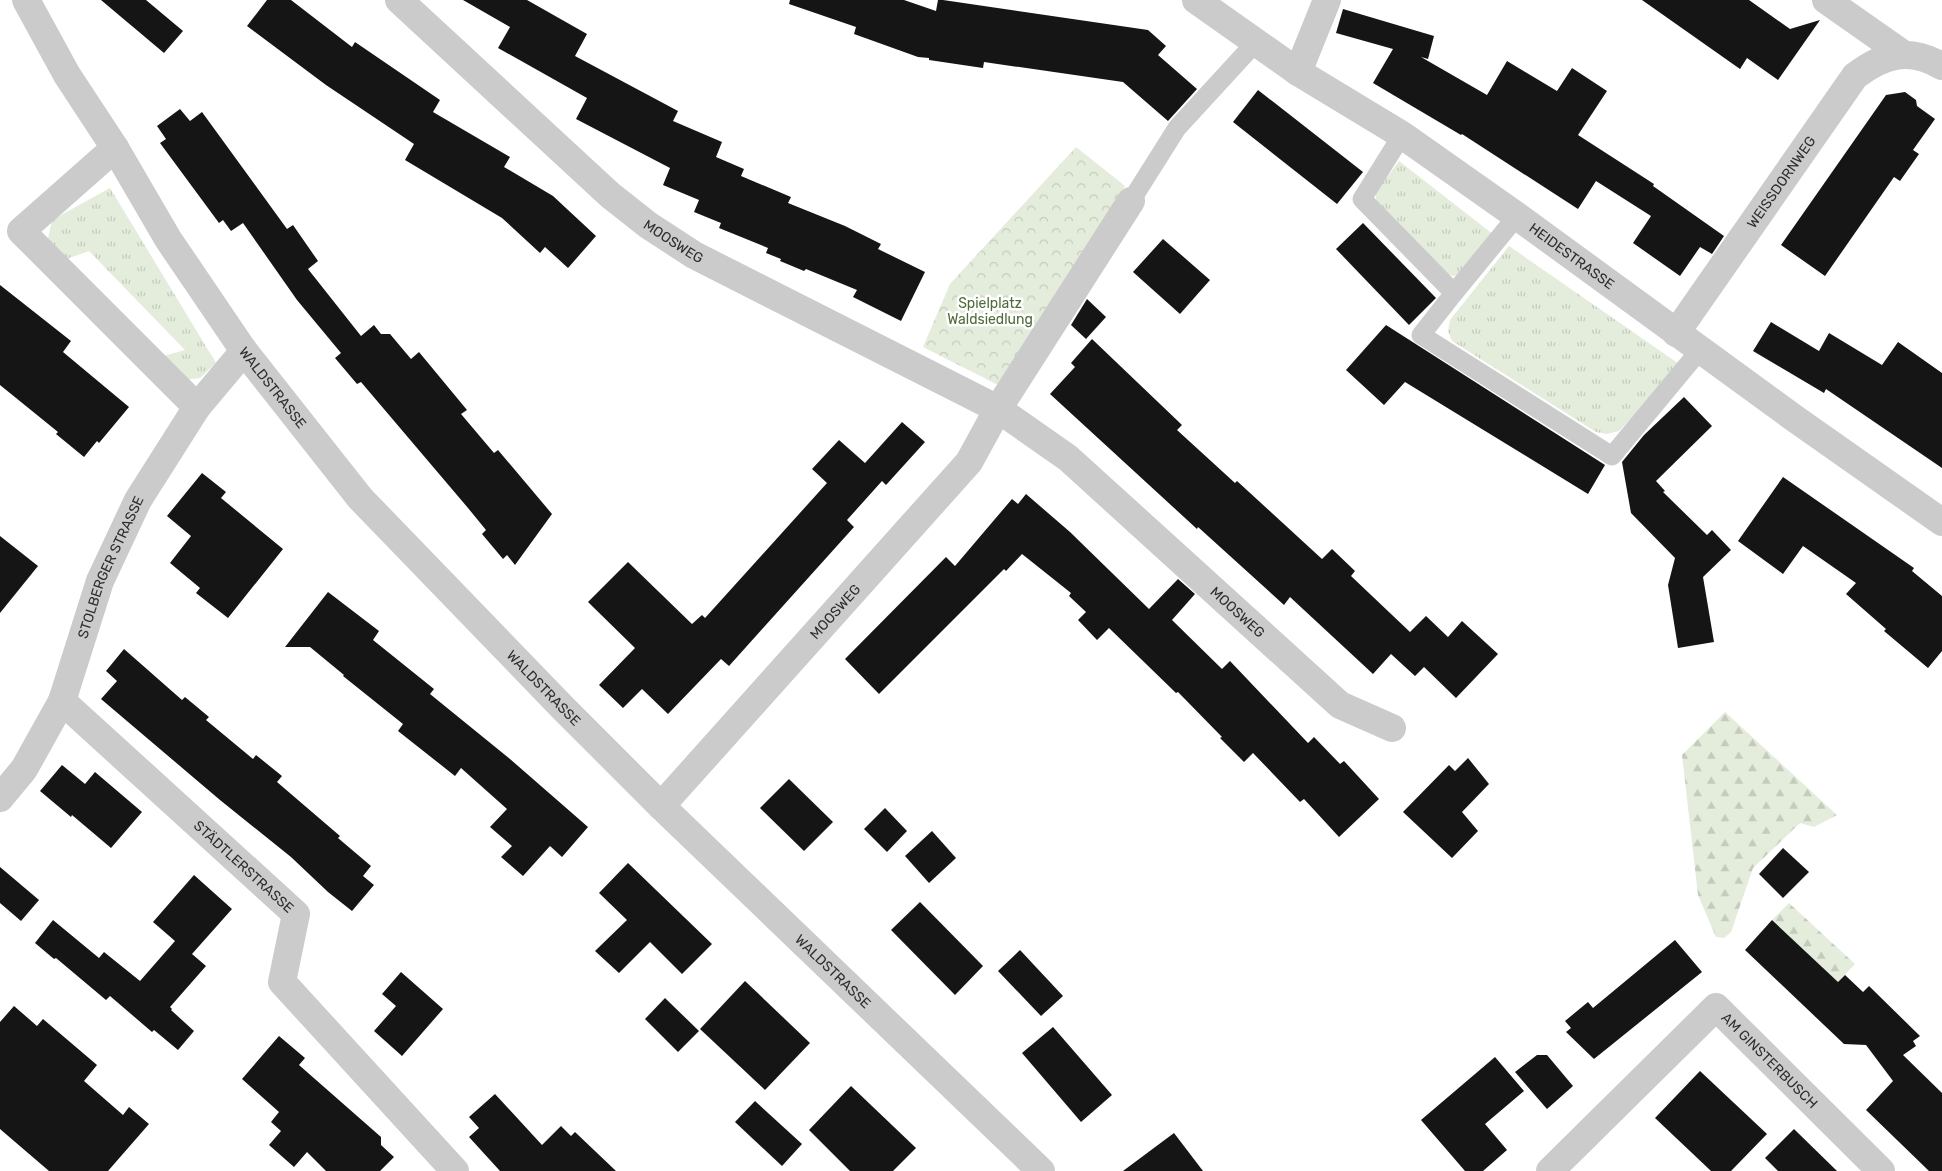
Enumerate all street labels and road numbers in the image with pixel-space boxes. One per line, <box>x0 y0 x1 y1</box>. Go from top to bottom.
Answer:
street label: WEISSDORNWEG <box>1743 133 1819 231</box>
street label: MOOSWEG <box>640 216 706 267</box>
street label: HEIDESTRASSE <box>1526 219 1618 293</box>
street label: WALDSTRASSE <box>236 343 310 432</box>
street label: STOLBERGER STRASSE <box>74 493 147 640</box>
street label: MOOSWEG <box>806 581 864 642</box>
street label: MOOSWEG <box>1207 583 1268 641</box>
street label: WALDSTRASSE <box>503 647 584 729</box>
street label: STÄDTLERSTRASSE <box>190 817 297 916</box>
street label: WALDSTRASSE <box>792 931 875 1012</box>
street label: AM GINSTERBUSCH <box>1718 1009 1821 1112</box>

